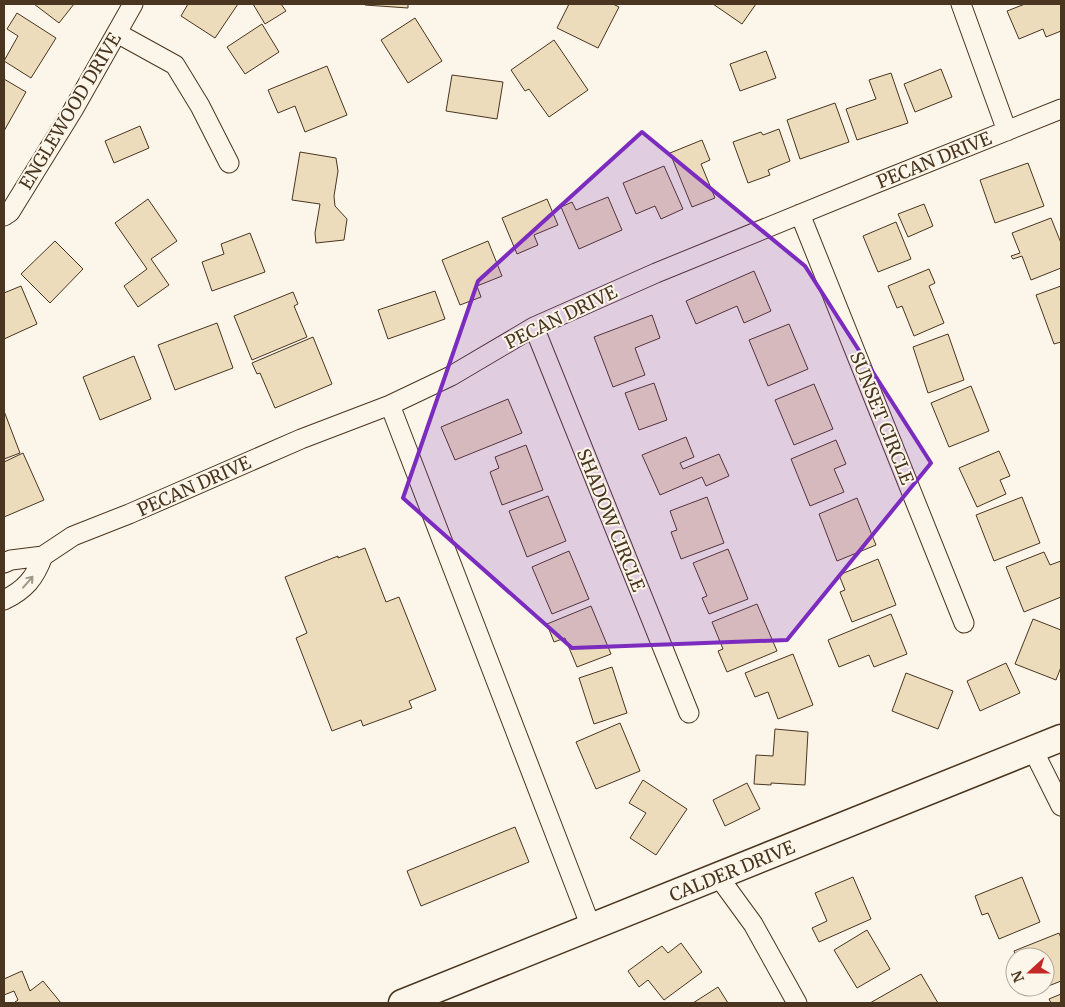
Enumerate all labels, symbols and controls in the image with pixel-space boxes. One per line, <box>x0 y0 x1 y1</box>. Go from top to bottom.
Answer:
street label: ENGLEWOOD DRIVE <box>14 28 126 194</box>
street label: PECAN DRIVE <box>873 126 995 193</box>
street label: PECAN DRIVE <box>501 280 621 354</box>
street label: SUNSET CIRCLE <box>845 348 919 488</box>
street label: SHADOW CIRCLE <box>572 445 650 595</box>
street label: PECAN DRIVE <box>134 450 255 521</box>
one-way arrow <box>22 576 34 589</box>
street label: CALDER DRIVE <box>666 835 799 907</box>
north arrow <box>1005 947 1055 997</box>
text: N <box>1007 968 1028 985</box>

